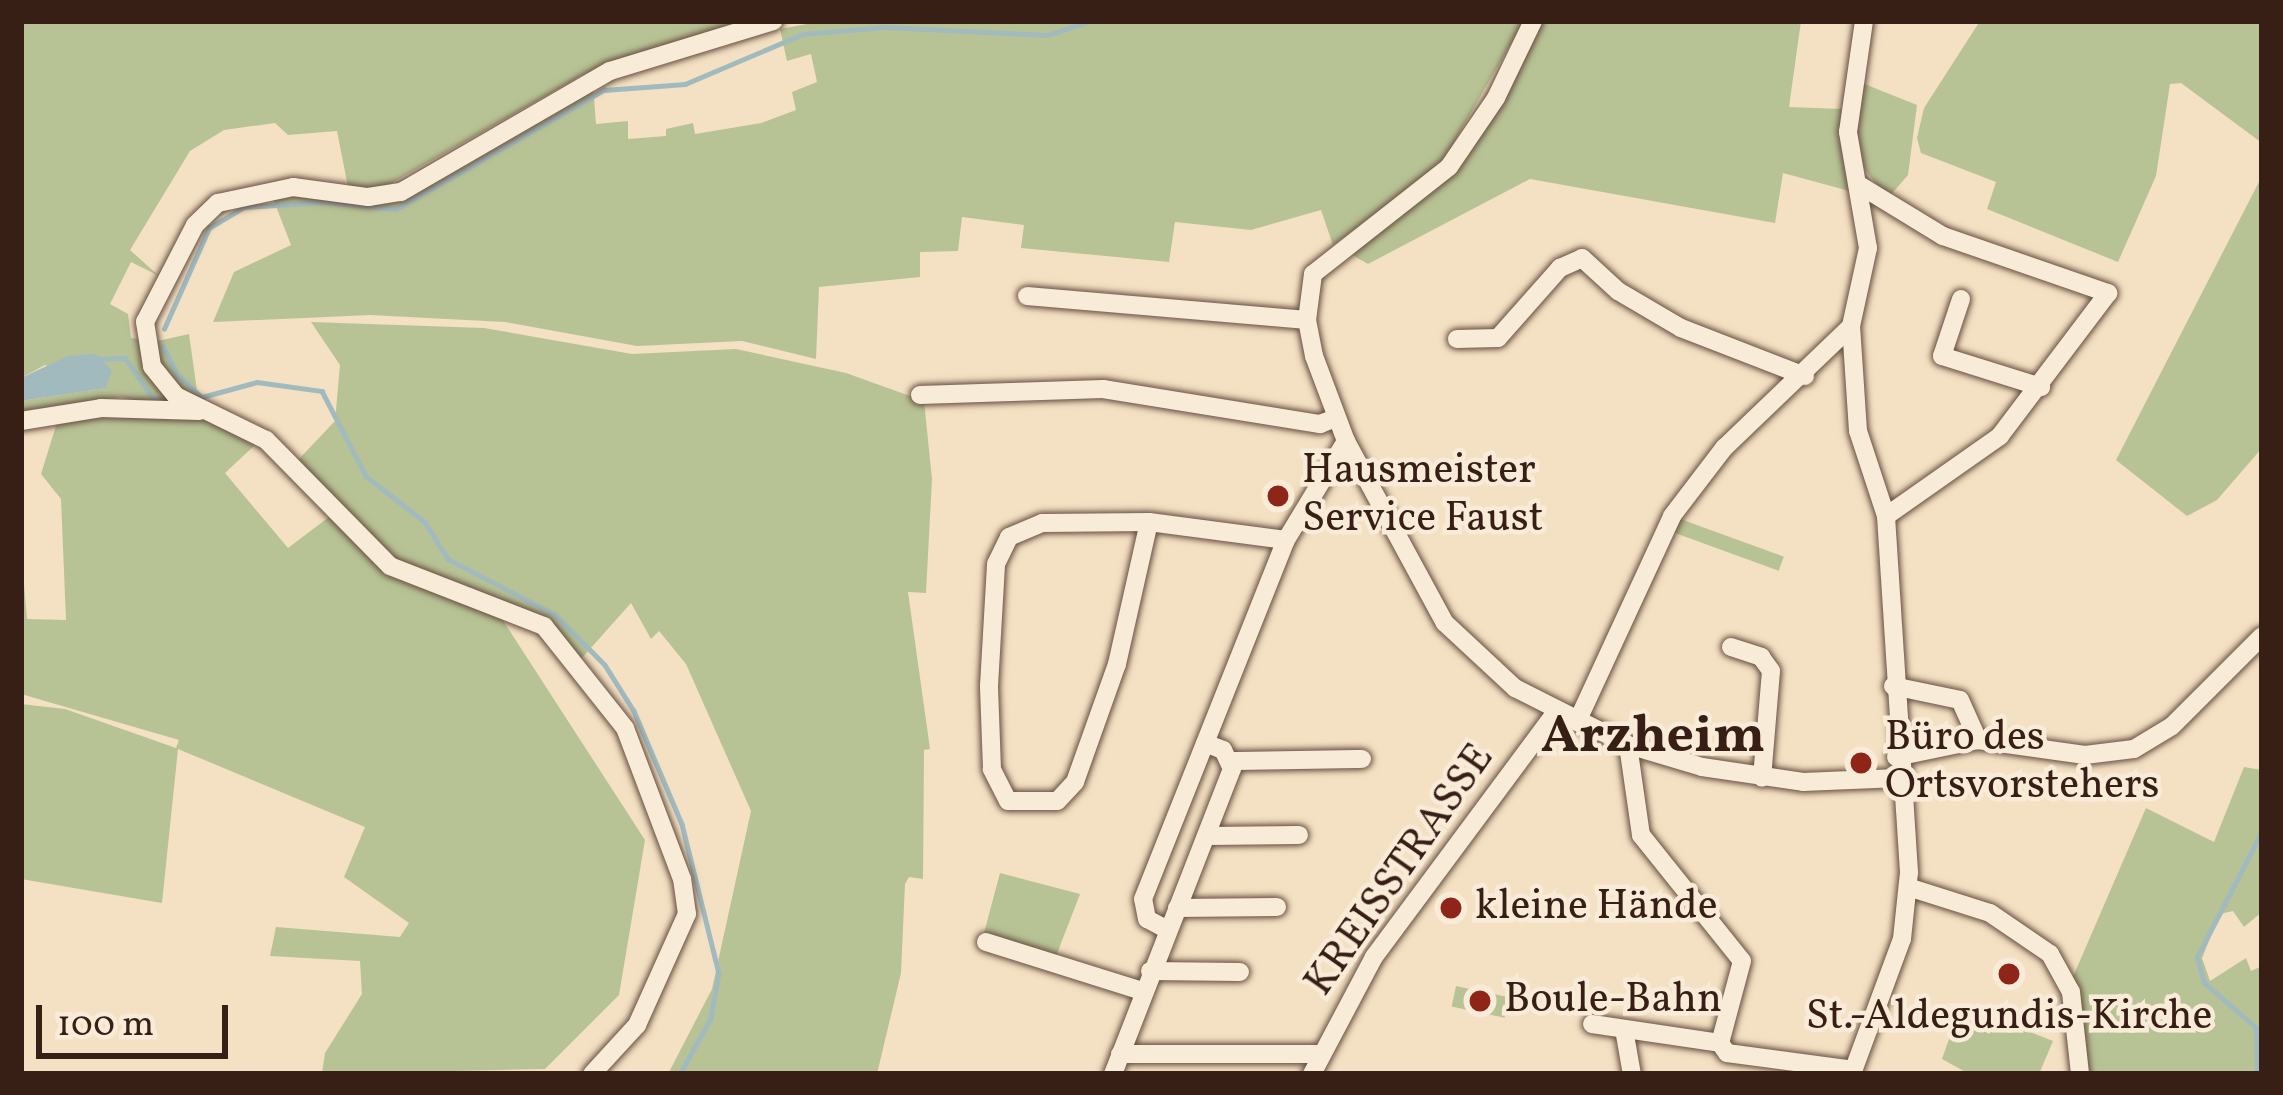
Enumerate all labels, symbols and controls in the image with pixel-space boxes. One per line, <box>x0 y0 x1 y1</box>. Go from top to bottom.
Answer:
place label: Hausmeister Service Faust <box>1302 447 1543 546</box>
marker: Hausmeister Service Faust <box>1265 483 1291 509</box>
district label: Arzheim <box>1541 706 1765 770</box>
place label: Büro des Ortsvorstehers <box>1885 714 2160 813</box>
street label: KREISSTRASSE <box>1296 736 1506 1006</box>
marker: Büro des Ortsvorstehers <box>1848 750 1874 776</box>
place label: kleine Hände <box>1475 883 1718 933</box>
marker: kleine Hände <box>1438 895 1464 921</box>
marker: St.-Aldegundis-Kirche <box>1996 961 2022 987</box>
place label: Boule-Bahn <box>1504 976 1722 1026</box>
scale bar <box>42 981 234 1055</box>
marker: Boule-Bahn <box>1467 988 1493 1014</box>
place label: St.-Aldegundis-Kirche <box>1806 993 2212 1043</box>
text: 100 m <box>57 1001 154 1051</box>

